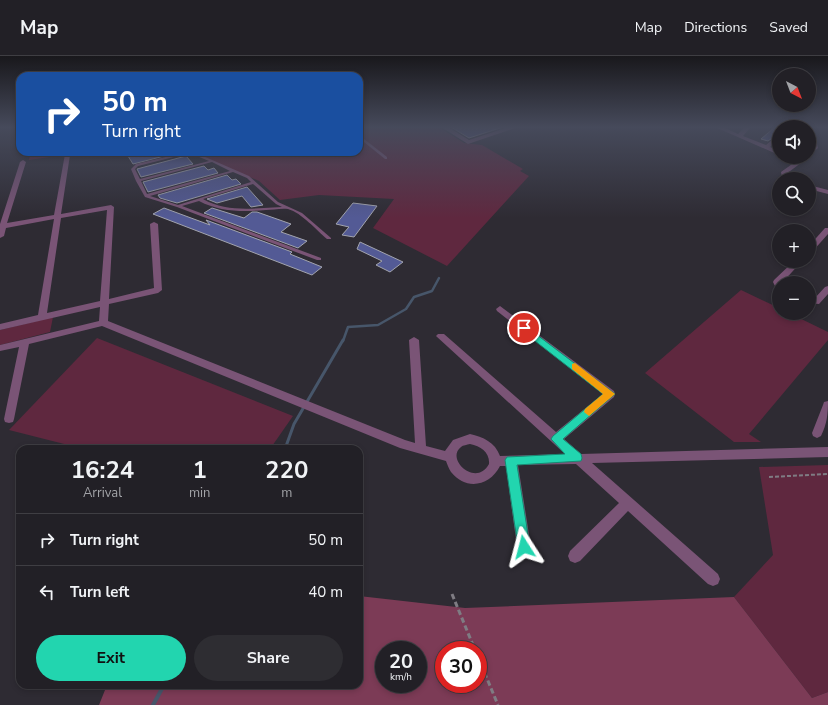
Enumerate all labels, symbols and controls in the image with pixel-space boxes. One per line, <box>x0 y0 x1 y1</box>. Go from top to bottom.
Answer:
text: Map <box>20 15 58 41</box>
text: Map <box>635 18 662 37</box>
text: Directions <box>684 18 747 37</box>
text: Saved <box>769 18 808 37</box>
north arrow <box>772 68 816 112</box>
map controls <box>772 68 816 320</box>
text: 50 m <box>102 83 168 121</box>
icon: right <box>36 88 88 140</box>
text: Turn right <box>102 119 181 143</box>
button: sound <box>772 120 816 164</box>
button: search <box>772 172 816 216</box>
button: + <box>772 224 816 268</box>
button: − <box>772 276 816 320</box>
pin <box>507 311 541 345</box>
icon: arrive <box>513 317 535 339</box>
text: 16:24 <box>71 454 134 486</box>
text: 1 <box>192 454 207 486</box>
text: 220 <box>265 454 308 486</box>
text: Arrival <box>83 484 122 502</box>
text: min <box>189 484 210 502</box>
text: m <box>281 484 292 502</box>
position arrow <box>503 526 545 568</box>
icon: right <box>36 529 58 551</box>
text: Turn right <box>70 530 139 550</box>
text: 50 m <box>308 530 343 550</box>
icon: left <box>36 581 58 603</box>
text: Turn left <box>70 582 129 602</box>
text: 40 m <box>308 582 343 602</box>
button: Exit <box>36 635 186 681</box>
button: Share <box>194 635 343 681</box>
speed limit sign: 30 <box>435 641 487 693</box>
text: 20 <box>389 648 413 675</box>
text: km/h <box>390 670 412 684</box>

